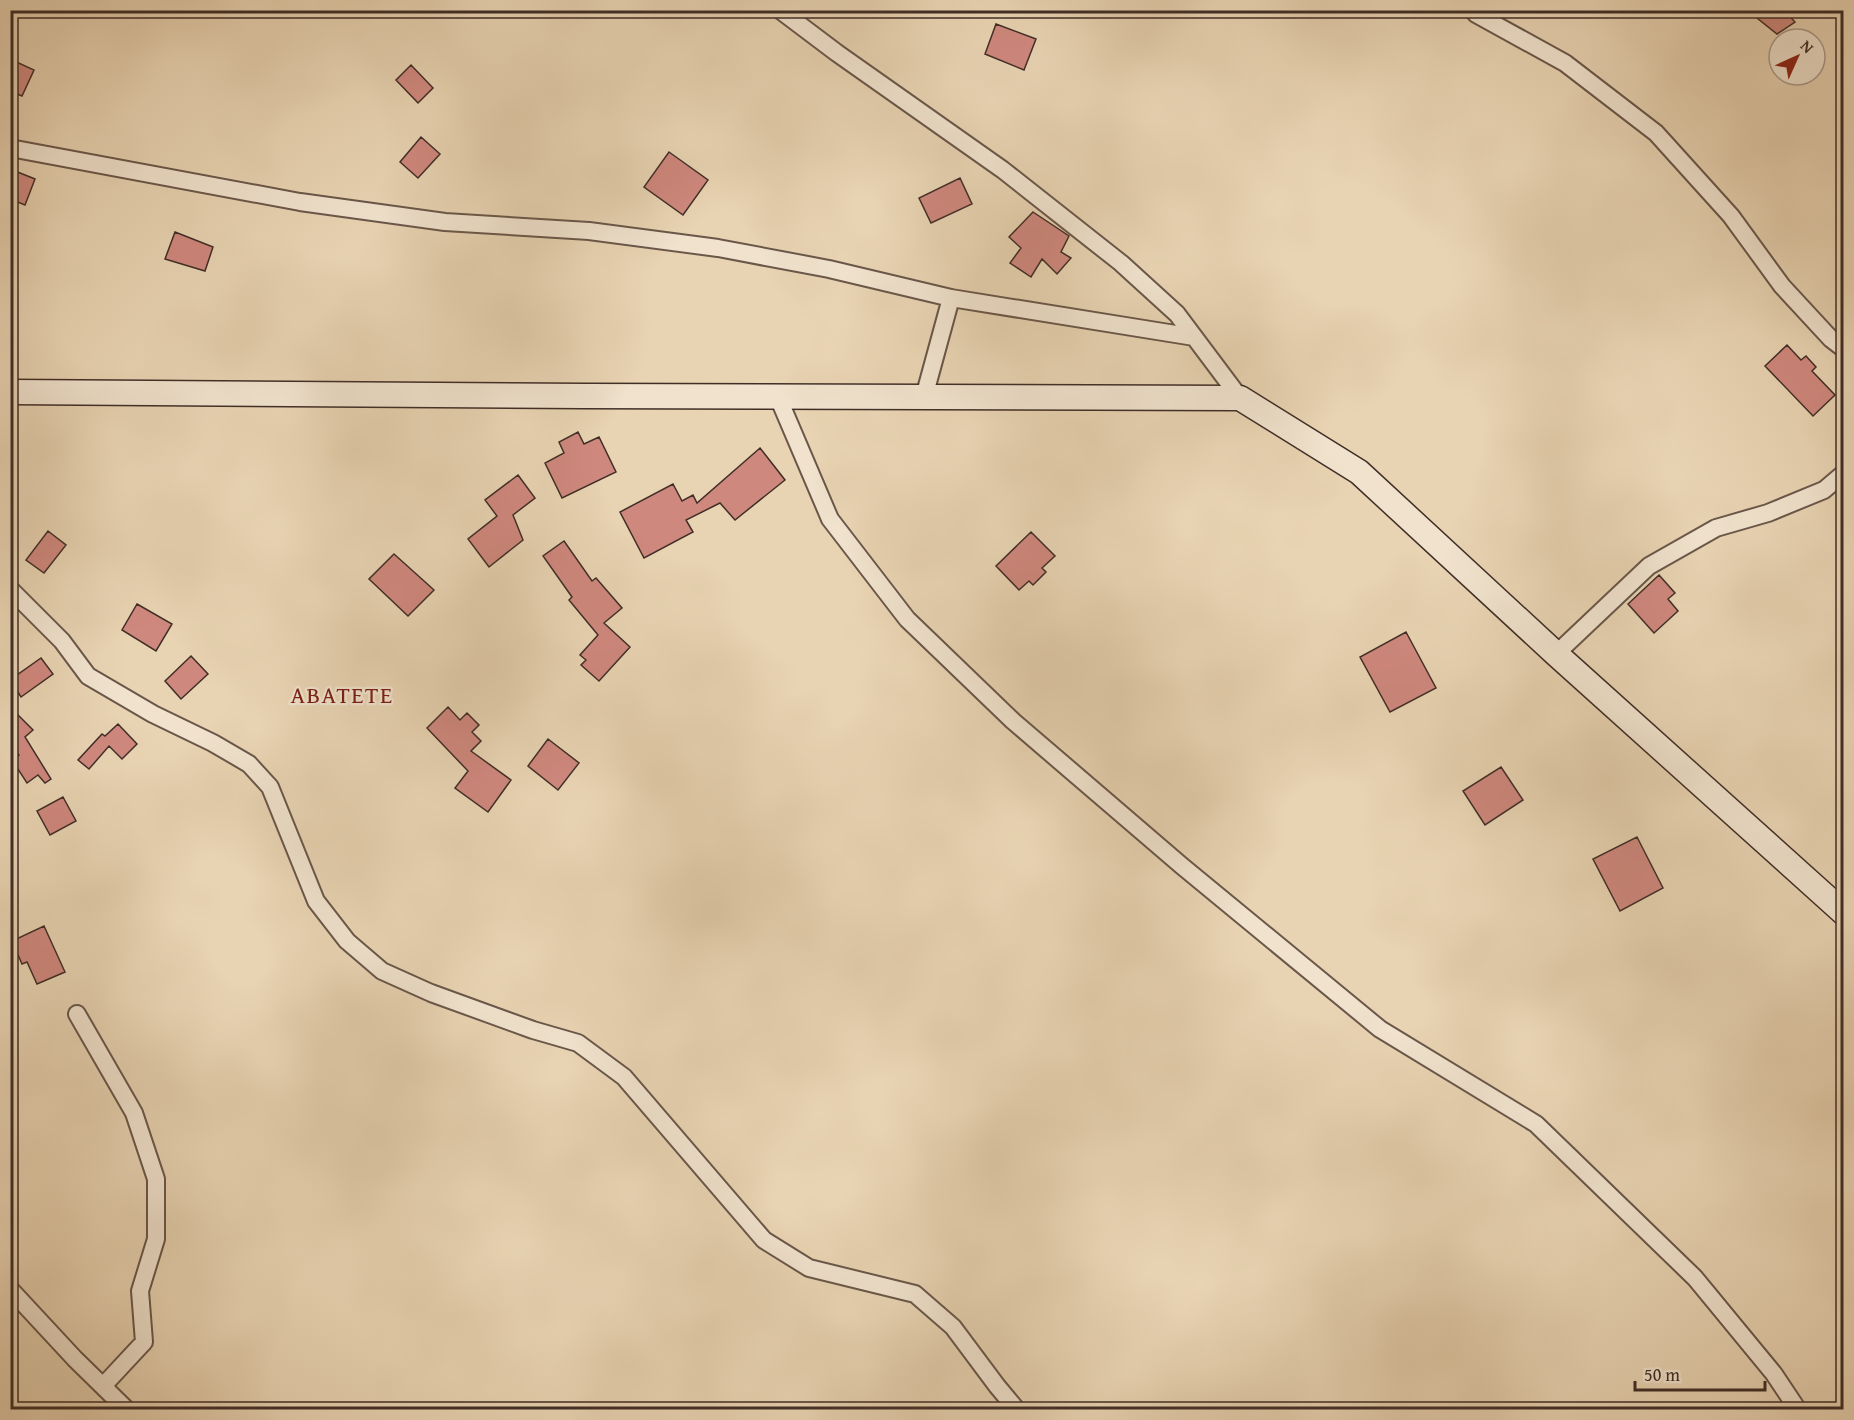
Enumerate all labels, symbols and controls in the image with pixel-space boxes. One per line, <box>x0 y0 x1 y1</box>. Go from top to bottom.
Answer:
north arrow <box>1767 27 1827 87</box>
text: N <box>1795 34 1820 59</box>
district label: ABATETE <box>290 677 394 712</box>
scale bar <box>1635 1354 1766 1392</box>
text: 50 m <box>1644 1361 1680 1388</box>

